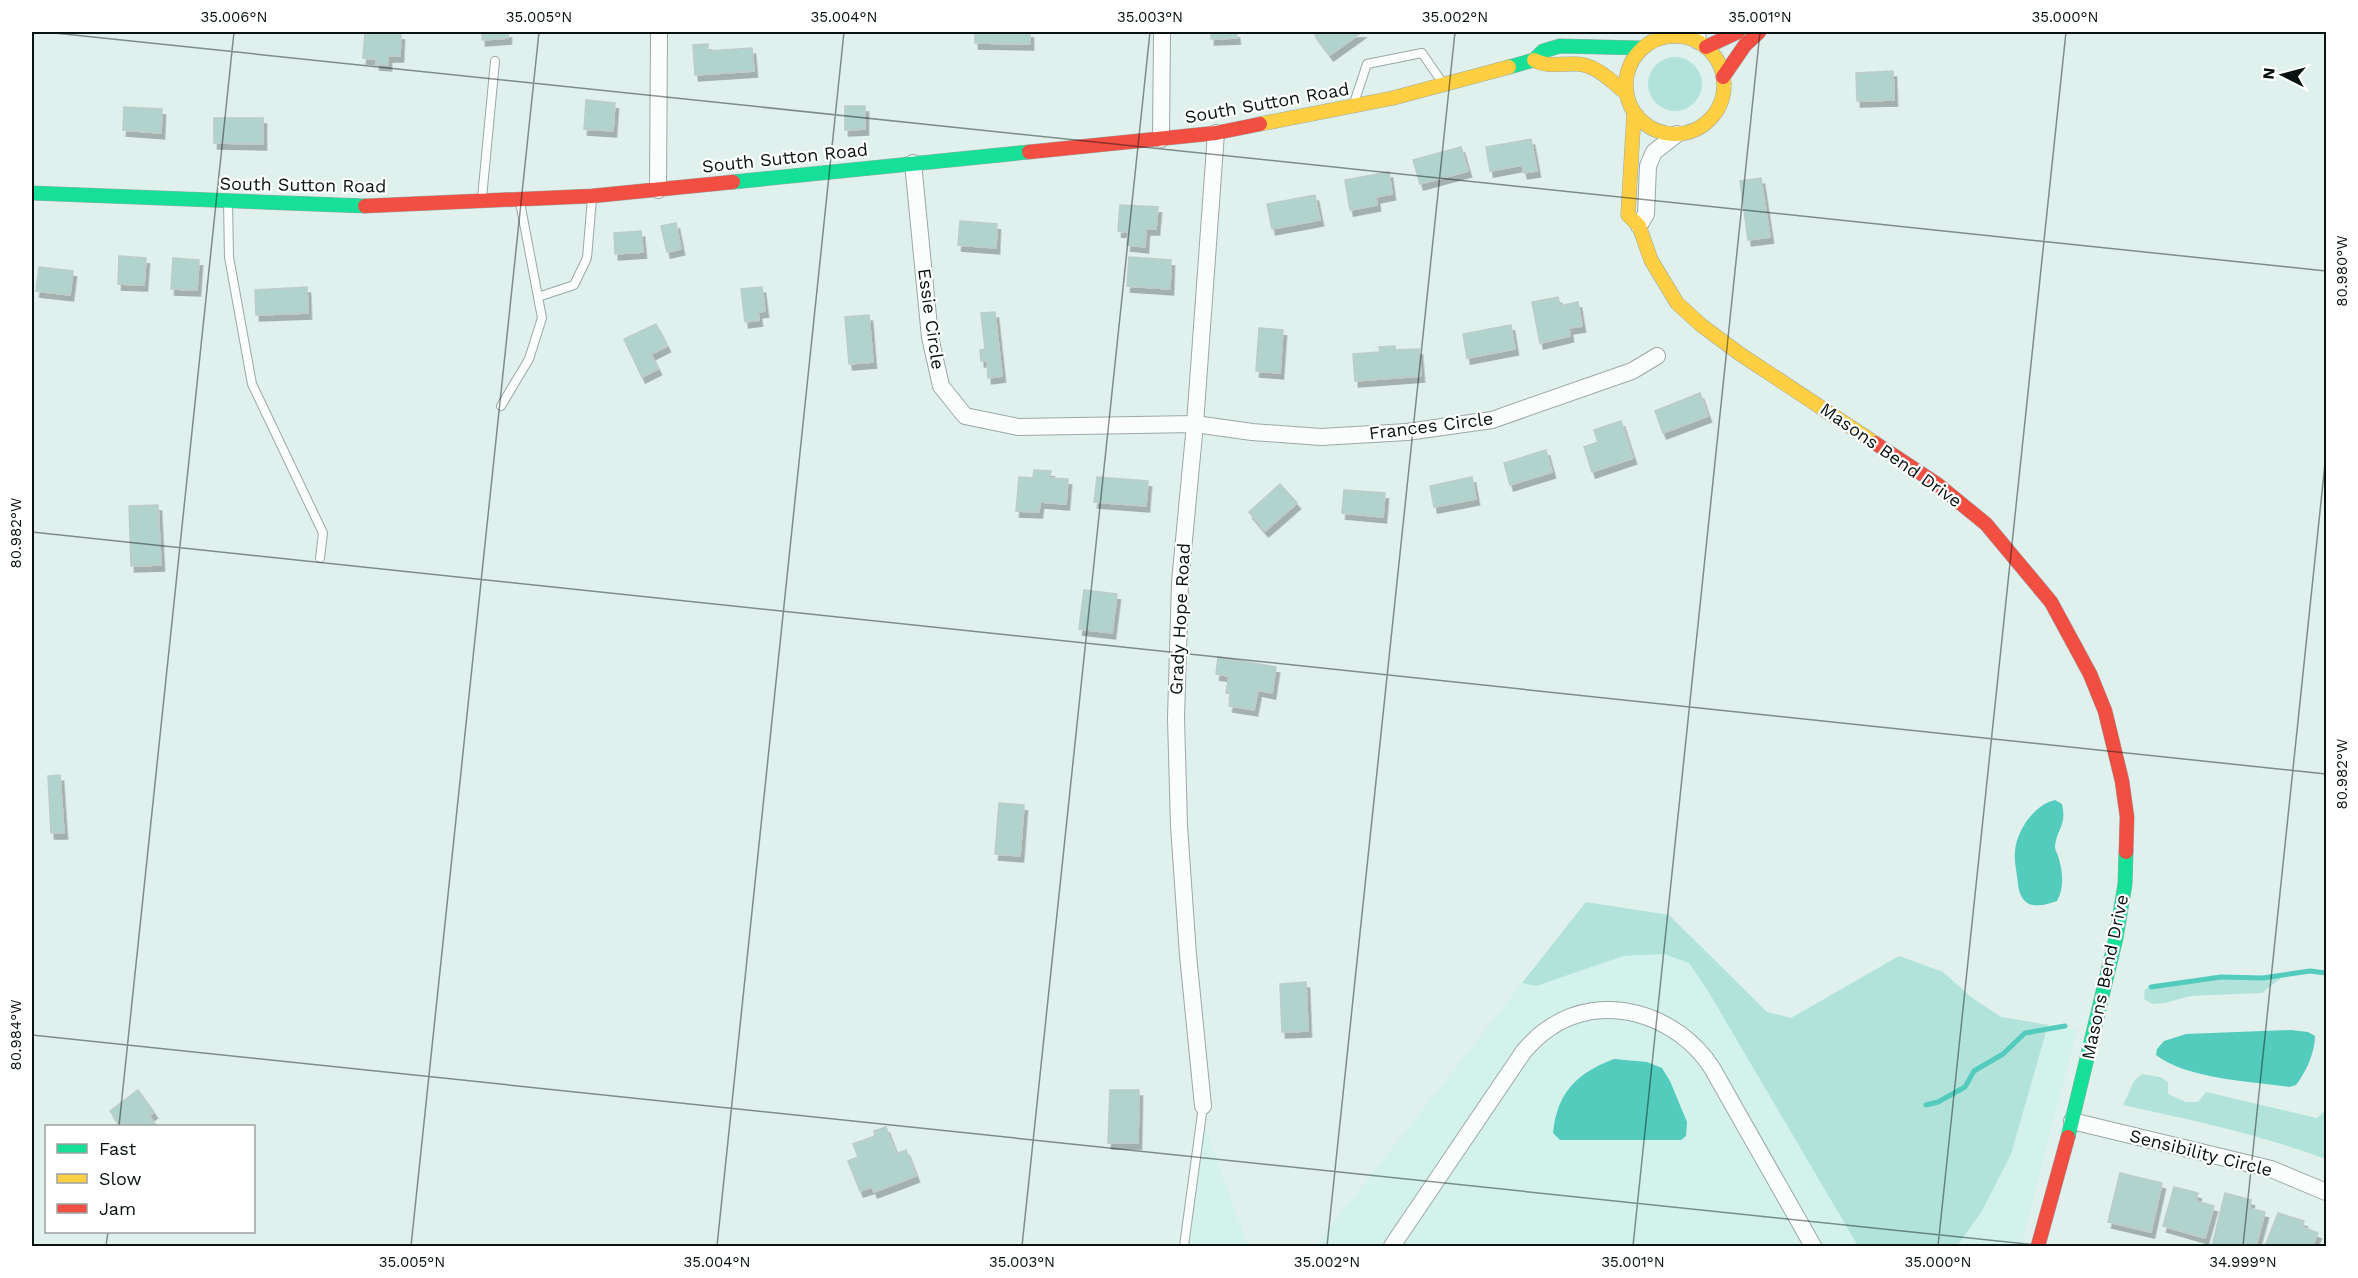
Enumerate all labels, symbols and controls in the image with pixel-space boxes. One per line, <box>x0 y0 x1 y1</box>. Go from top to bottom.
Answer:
text: 35.006°N <box>201 8 267 26</box>
text: 35.005°N <box>506 8 572 26</box>
text: 35.004°N <box>811 8 877 26</box>
text: 35.003°N <box>1117 8 1183 26</box>
text: 35.002°N <box>1422 8 1488 26</box>
text: 35.001°N <box>1728 8 1792 26</box>
text: 35.000°N <box>2031 8 2099 26</box>
north arrow <box>2253 45 2313 105</box>
text: N <box>2259 67 2279 80</box>
street label: South Sutton Road <box>1183 78 1351 127</box>
street label: South Sutton Road <box>701 138 869 177</box>
street label: South Sutton Road <box>219 173 387 196</box>
text: 80.980°W <box>2333 235 2351 307</box>
street label: Essie Circle <box>914 267 949 371</box>
street label: Masons Bend Drive <box>1816 398 1966 511</box>
street label: Frances Circle <box>1368 407 1494 444</box>
text: 80.982°W <box>7 498 25 568</box>
street label: Grady Hope Road <box>1165 542 1194 696</box>
text: 80.982°W <box>2333 739 2351 809</box>
street label: Masons Bend Drive <box>2077 893 2132 1061</box>
text: 80.984°W <box>7 999 25 1071</box>
legend <box>45 1125 255 1233</box>
street label: Sensibility Circle <box>2128 1125 2275 1180</box>
text: Fast <box>99 1138 137 1159</box>
text: Slow <box>99 1168 142 1189</box>
text: Jam <box>99 1198 136 1219</box>
text: 35.005°N <box>379 1253 445 1271</box>
text: 35.004°N <box>684 1253 750 1271</box>
text: 35.003°N <box>989 1253 1055 1271</box>
text: 35.002°N <box>1294 1253 1360 1271</box>
text: 35.001°N <box>1601 1253 1665 1271</box>
text: 35.000°N <box>1904 1253 1972 1271</box>
text: 34.999°N <box>2209 1253 2277 1271</box>

